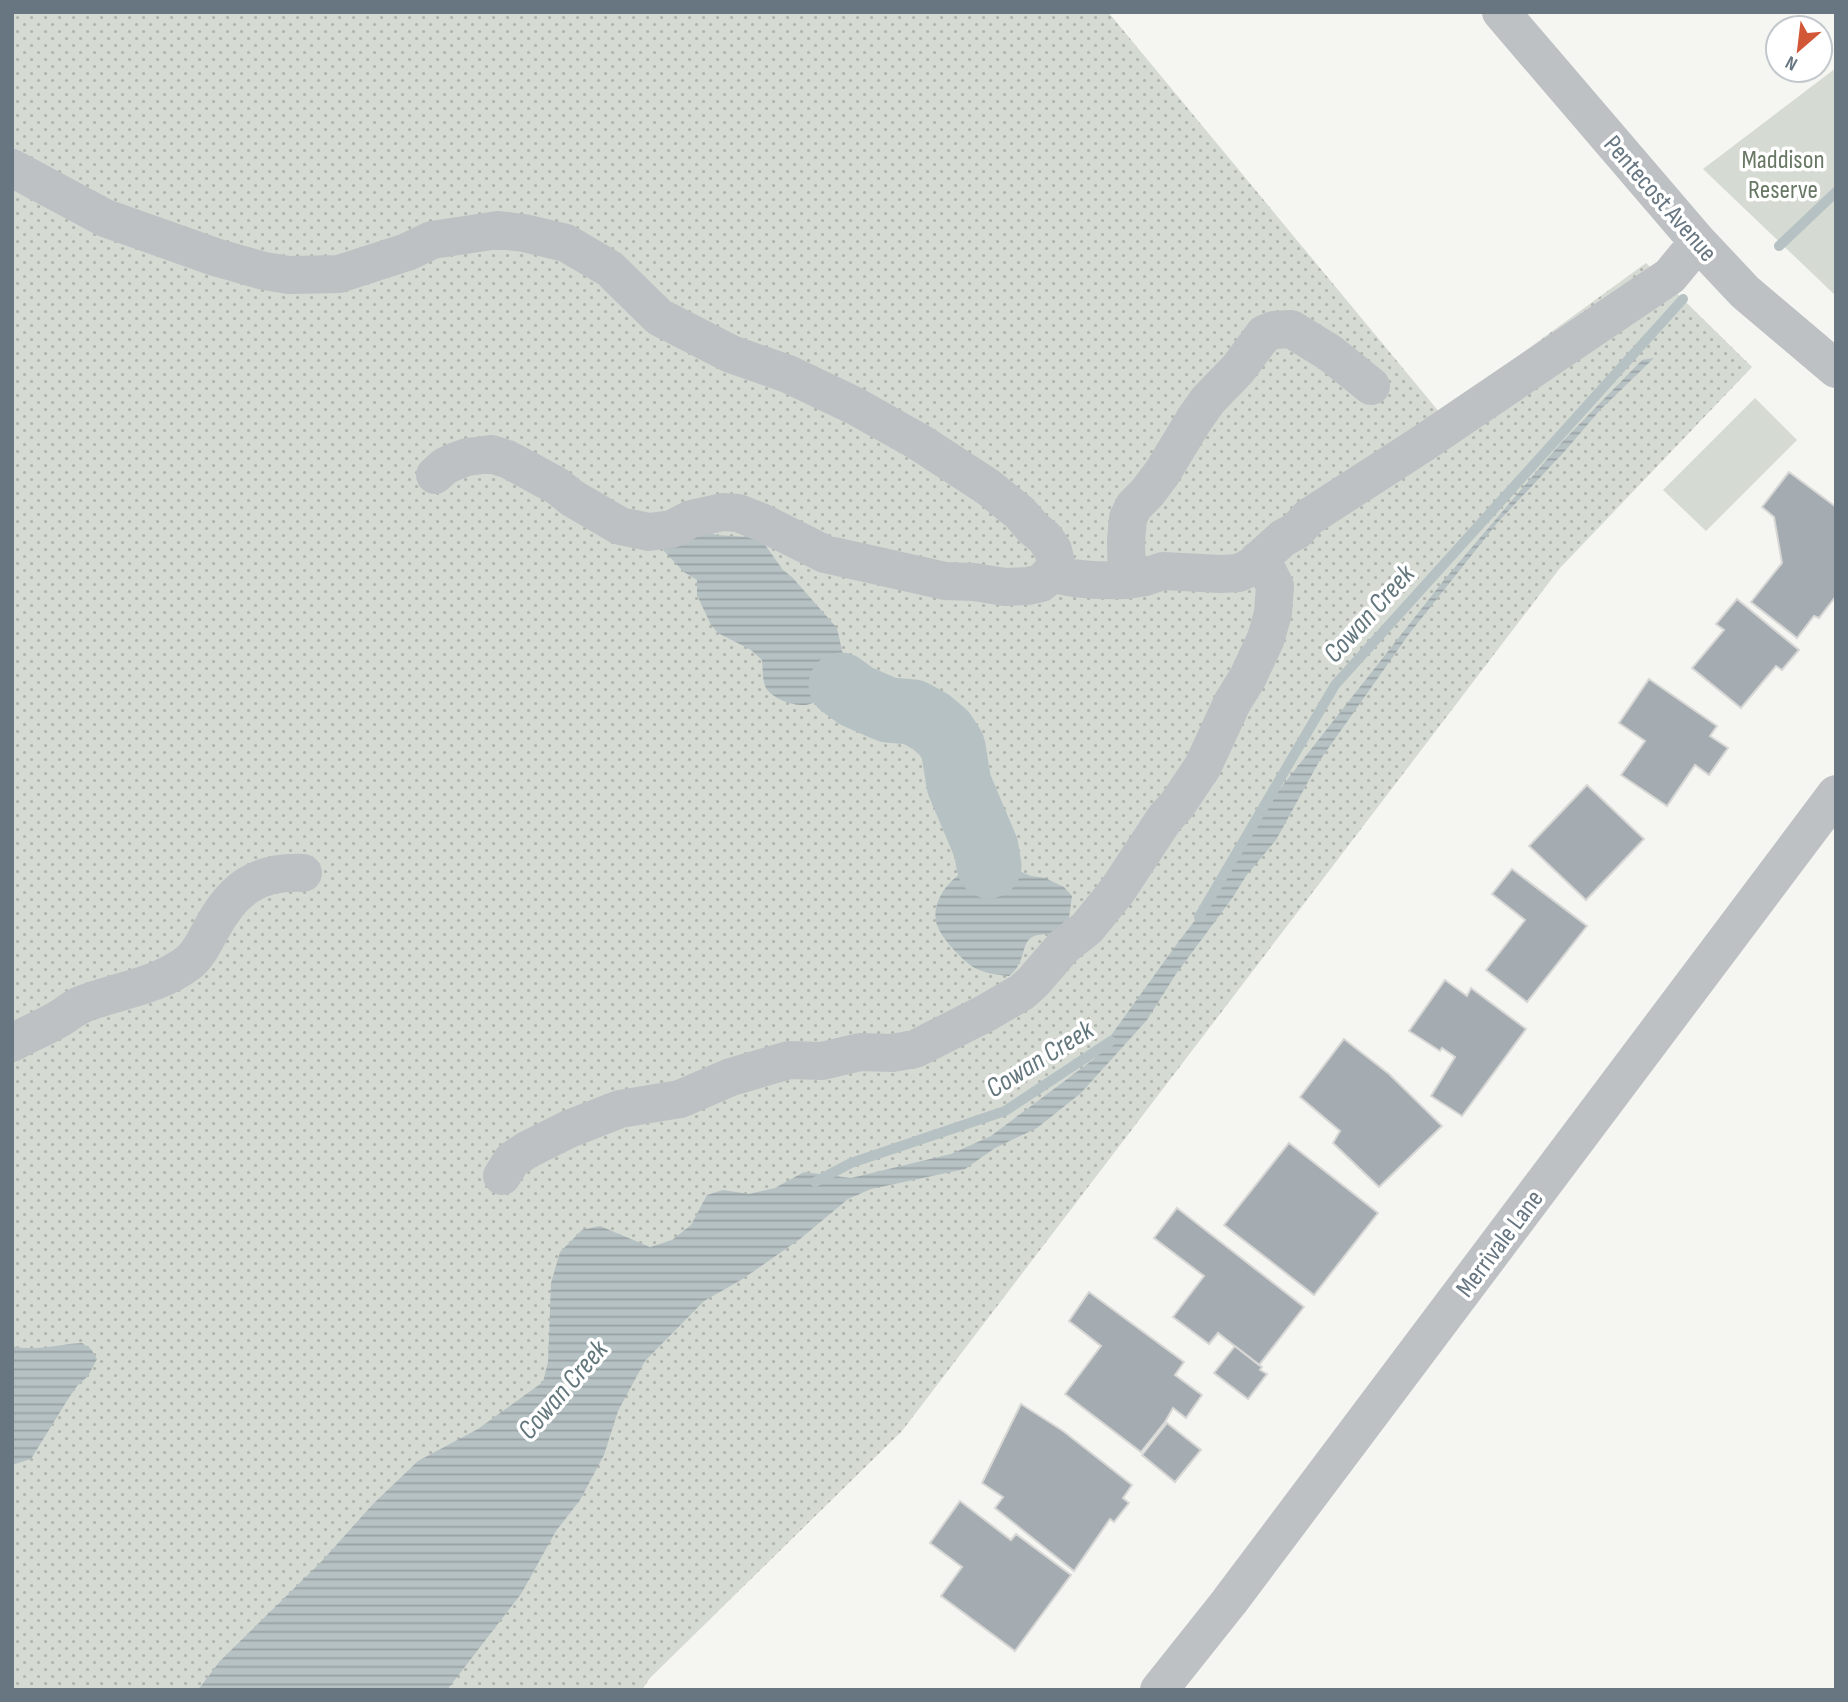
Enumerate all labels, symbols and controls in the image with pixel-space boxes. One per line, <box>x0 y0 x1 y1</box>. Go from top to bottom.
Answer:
north arrow <box>1764 14 1834 84</box>
text: N <box>1782 50 1802 75</box>
street label: Pentecost Avenue <box>1597 130 1723 268</box>
park label: Maddison Reserve <box>1741 145 1825 206</box>
water label: Cowan Creek <box>1317 557 1423 670</box>
water label: Cowan Creek <box>980 1013 1101 1105</box>
street label: Merrivale Lane <box>1450 1184 1550 1304</box>
water label: Cowan Creek <box>511 1333 616 1446</box>

